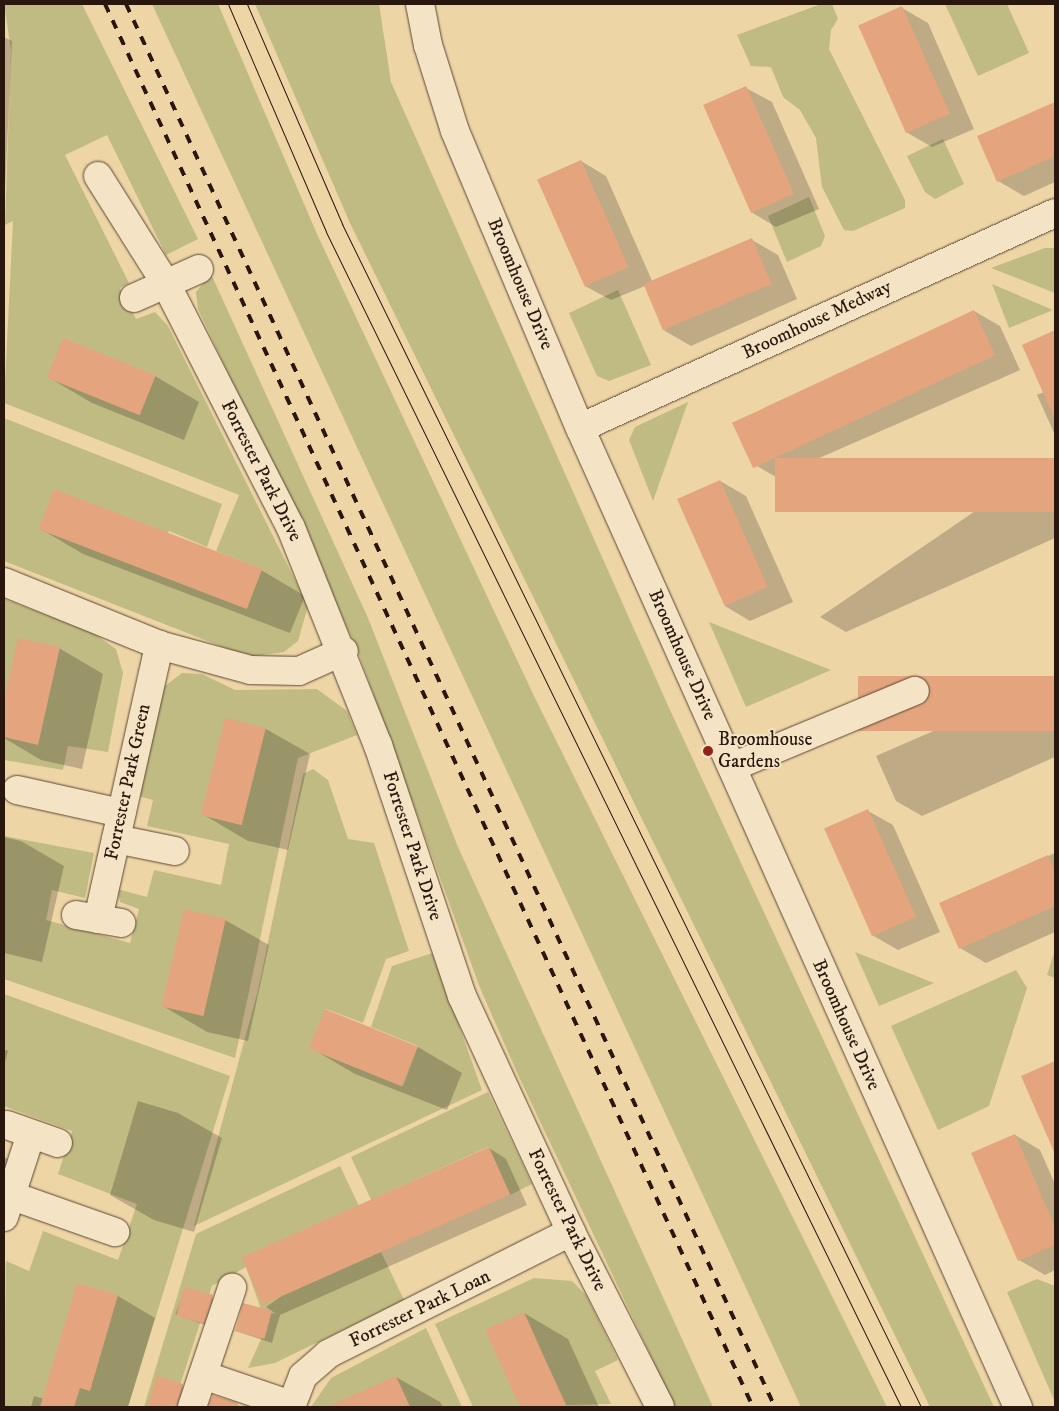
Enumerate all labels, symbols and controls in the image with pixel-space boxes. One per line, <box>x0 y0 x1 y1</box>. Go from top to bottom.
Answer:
street label: Broomhouse Drive <box>482 215 558 353</box>
street label: Broomhouse Medway <box>739 275 895 365</box>
street label: Forrester Park Drive <box>216 397 306 545</box>
street label: Broomhouse Drive <box>643 586 721 724</box>
street label: Forrester Park Green <box>100 702 156 862</box>
place label: Broomhouse Gardens <box>718 729 812 773</box>
marker: Broomhouse Gardens <box>702 745 714 757</box>
street label: Forrester Park Drive <box>377 769 447 923</box>
street label: Broomhouse Drive <box>807 956 885 1094</box>
street label: Forrester Park Drive <box>523 1145 611 1295</box>
street label: Forrester Park Loan <box>346 1265 494 1353</box>

